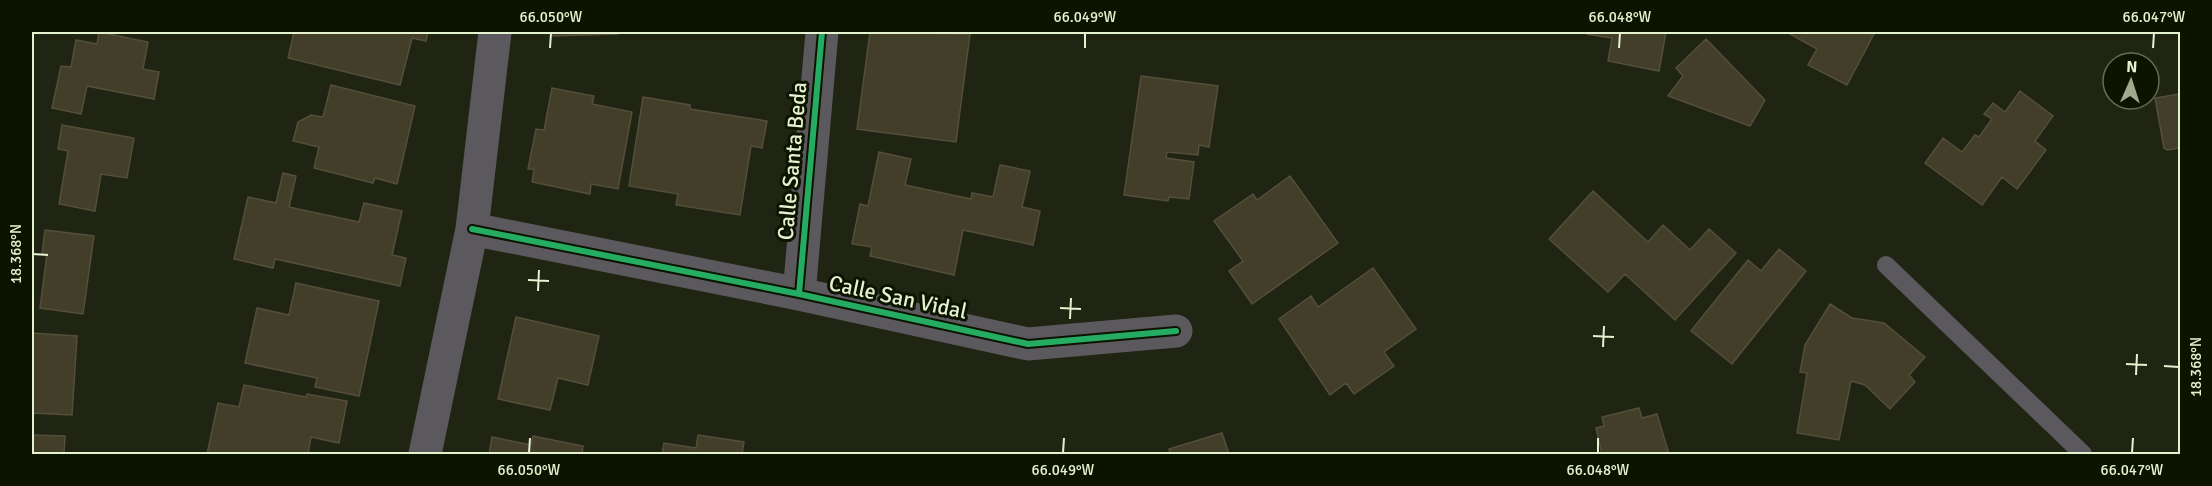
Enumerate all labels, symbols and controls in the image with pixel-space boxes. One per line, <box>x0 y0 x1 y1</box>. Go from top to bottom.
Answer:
text: 66.050°W <box>520 8 583 26</box>
text: 66.049°W <box>1054 8 1117 26</box>
text: 66.048°W <box>1589 8 1652 26</box>
text: 66.047°W <box>2123 8 2186 26</box>
north arrow <box>2101 51 2161 111</box>
text: N <box>2126 57 2138 77</box>
street label: Calle Santa Beda <box>772 81 812 241</box>
text: 18.368°N <box>7 224 25 284</box>
street label: Calle San Vidal <box>826 269 970 325</box>
text: 18.368°N <box>2187 337 2205 397</box>
text: 66.050°W <box>498 461 561 479</box>
text: 66.049°W <box>1032 461 1095 479</box>
text: 66.048°W <box>1567 461 1630 479</box>
text: 66.047°W <box>2101 461 2164 479</box>

